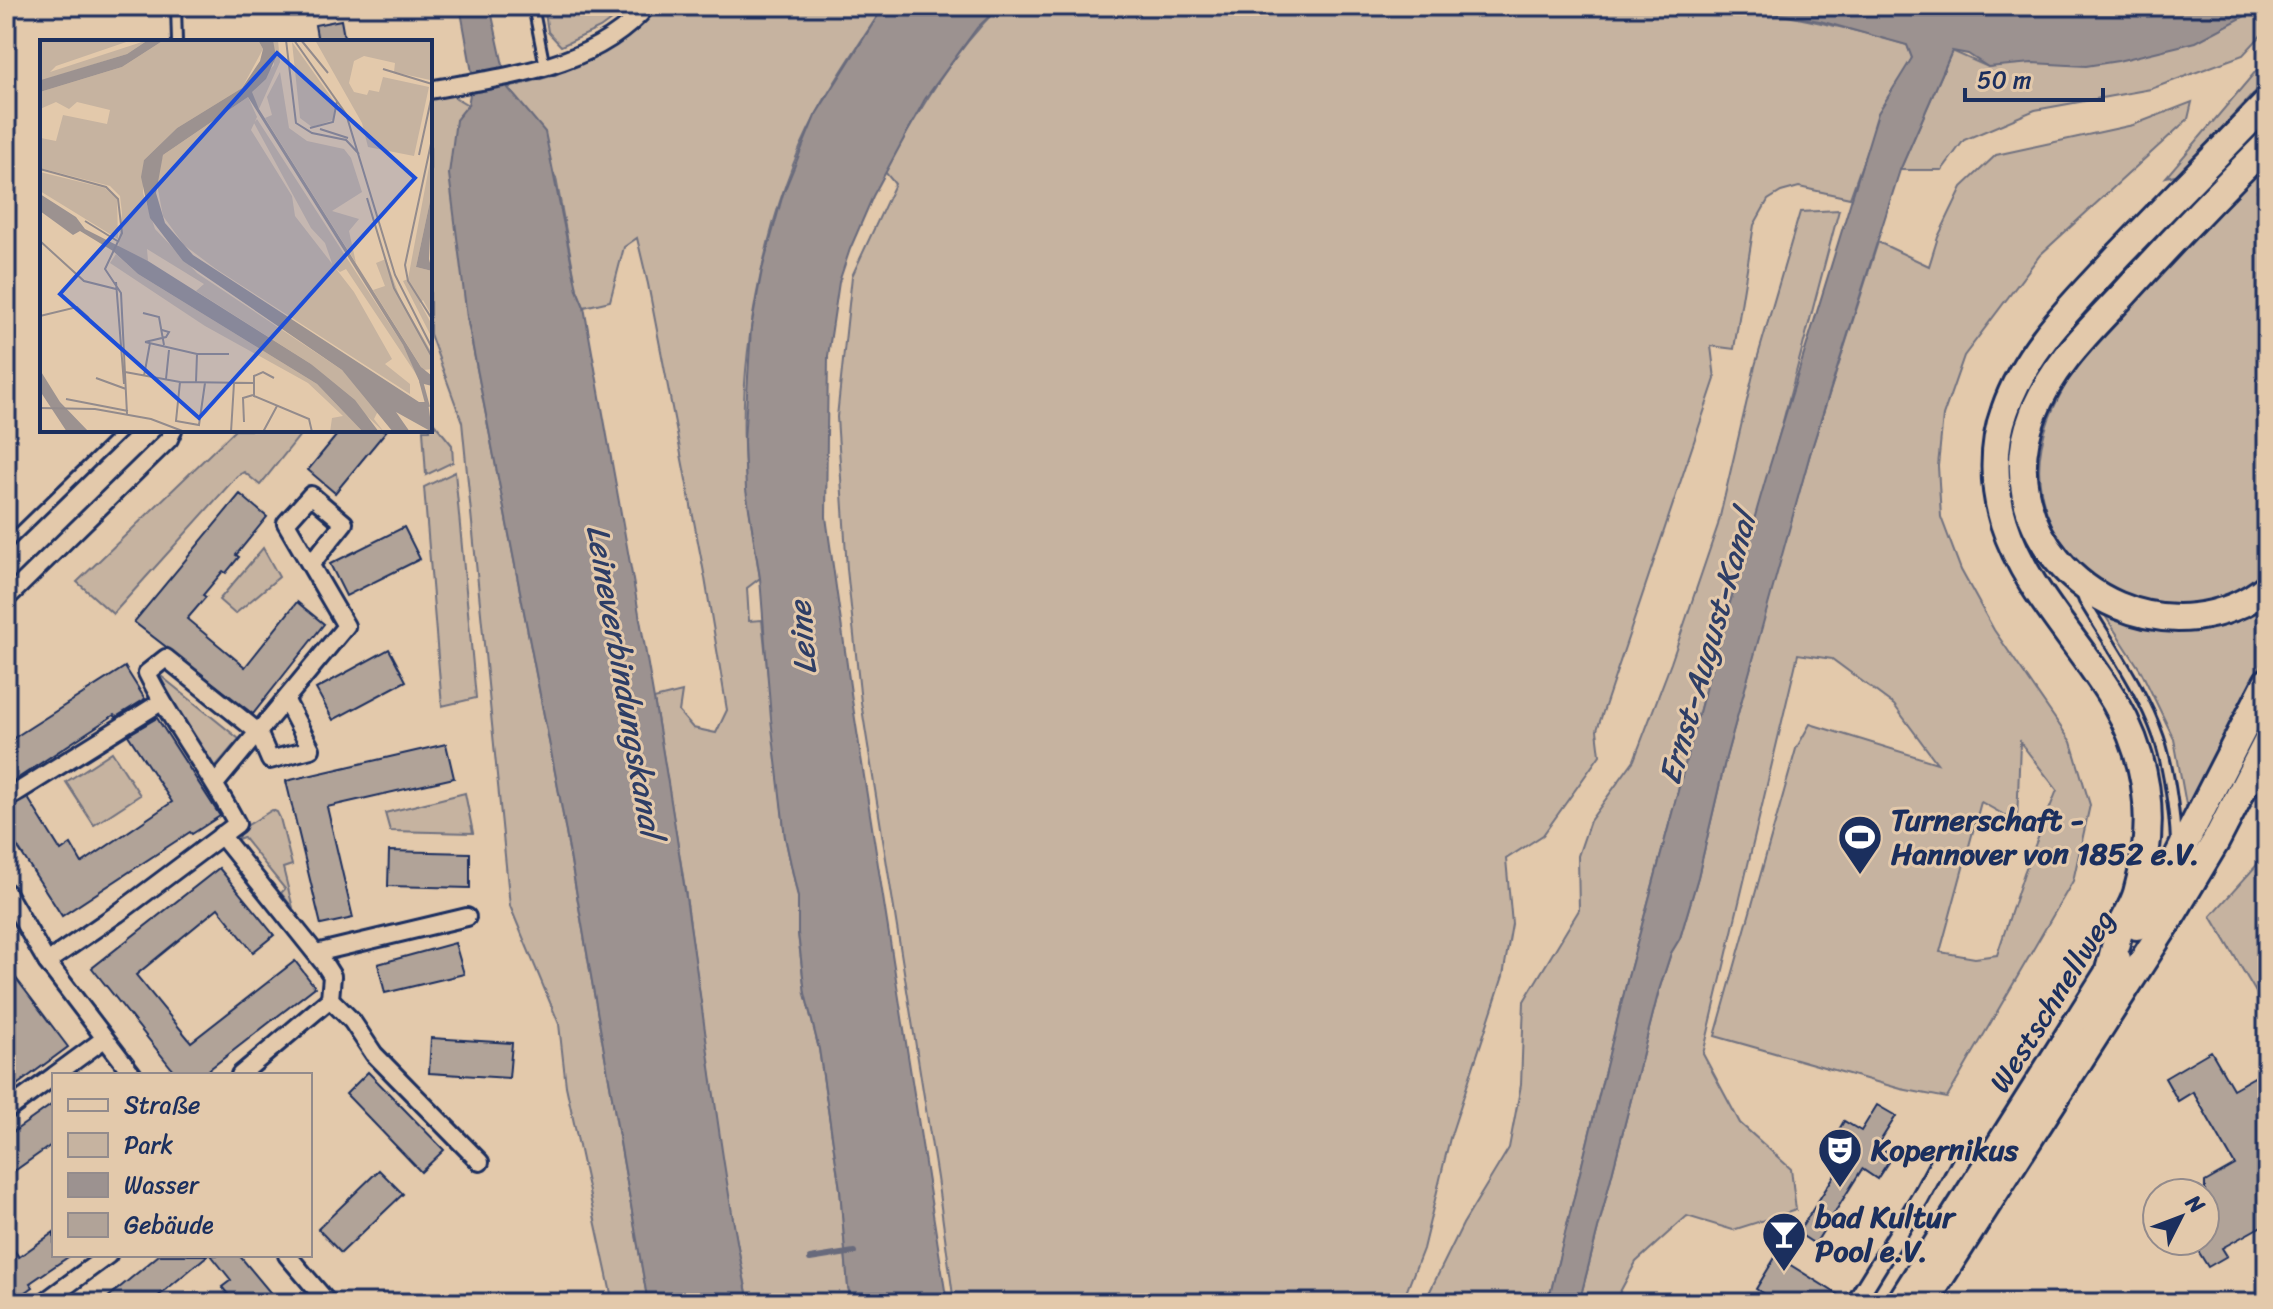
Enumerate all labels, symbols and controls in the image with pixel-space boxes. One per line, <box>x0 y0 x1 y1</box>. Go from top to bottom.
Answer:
inset map <box>40 40 432 432</box>
scale bar <box>1965 52 2103 102</box>
text: 50 m <box>1977 59 2032 101</box>
water label: Ernst-August-Kanal <box>1641 498 1776 791</box>
water label: Leineverbindungskanal <box>569 520 681 849</box>
water label: Leine <box>771 596 834 677</box>
place label: Turnerschaft - Hannover von 1852 e.V. <box>1891 793 2199 881</box>
sports icon: Turnerschaft - Hannover von 1852 e.V. <box>1836 813 1884 876</box>
street label: Westschnellweg <box>1974 898 2130 1104</box>
legend <box>52 1073 312 1257</box>
text: Straße <box>124 1084 200 1126</box>
place label: Kopernikus <box>1870 1123 2020 1177</box>
text: Park <box>124 1124 173 1166</box>
theatre icon: Kopernikus <box>1816 1126 1864 1189</box>
text: Wasser <box>124 1164 200 1206</box>
north arrow <box>2141 1177 2221 1257</box>
text: N <box>2175 1184 2216 1223</box>
place label: bad Kultur Pool e.V. <box>1814 1190 1957 1278</box>
text: Gebäude <box>124 1204 214 1246</box>
bar icon: bad Kultur Pool e.V. <box>1760 1210 1808 1273</box>

